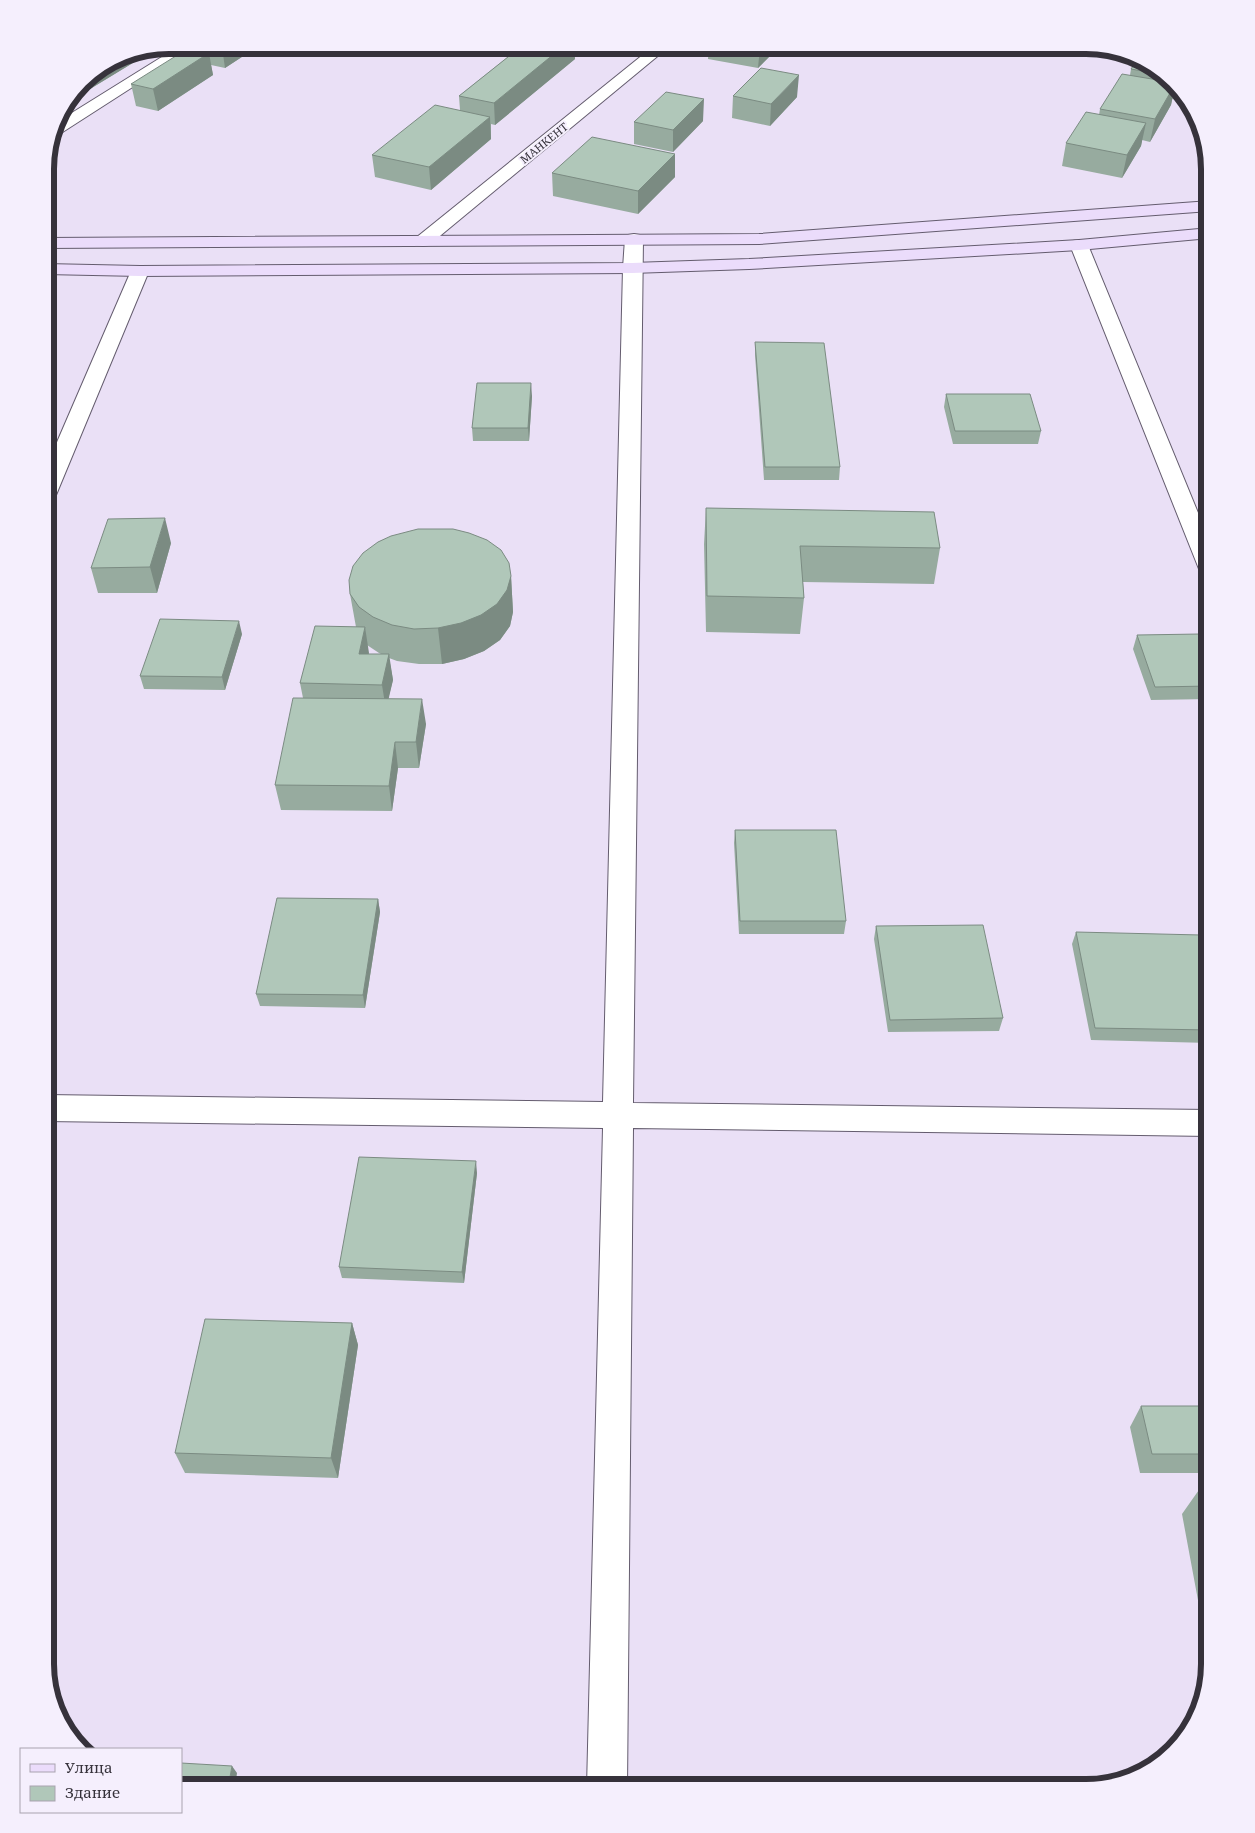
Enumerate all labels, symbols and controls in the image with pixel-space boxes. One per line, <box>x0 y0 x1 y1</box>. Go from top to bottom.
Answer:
street label: МАНКЕНТ <box>517 119 571 166</box>
legend <box>20 1748 182 1813</box>
text: Улица <box>65 1757 113 1777</box>
text: Здание <box>65 1782 120 1802</box>

